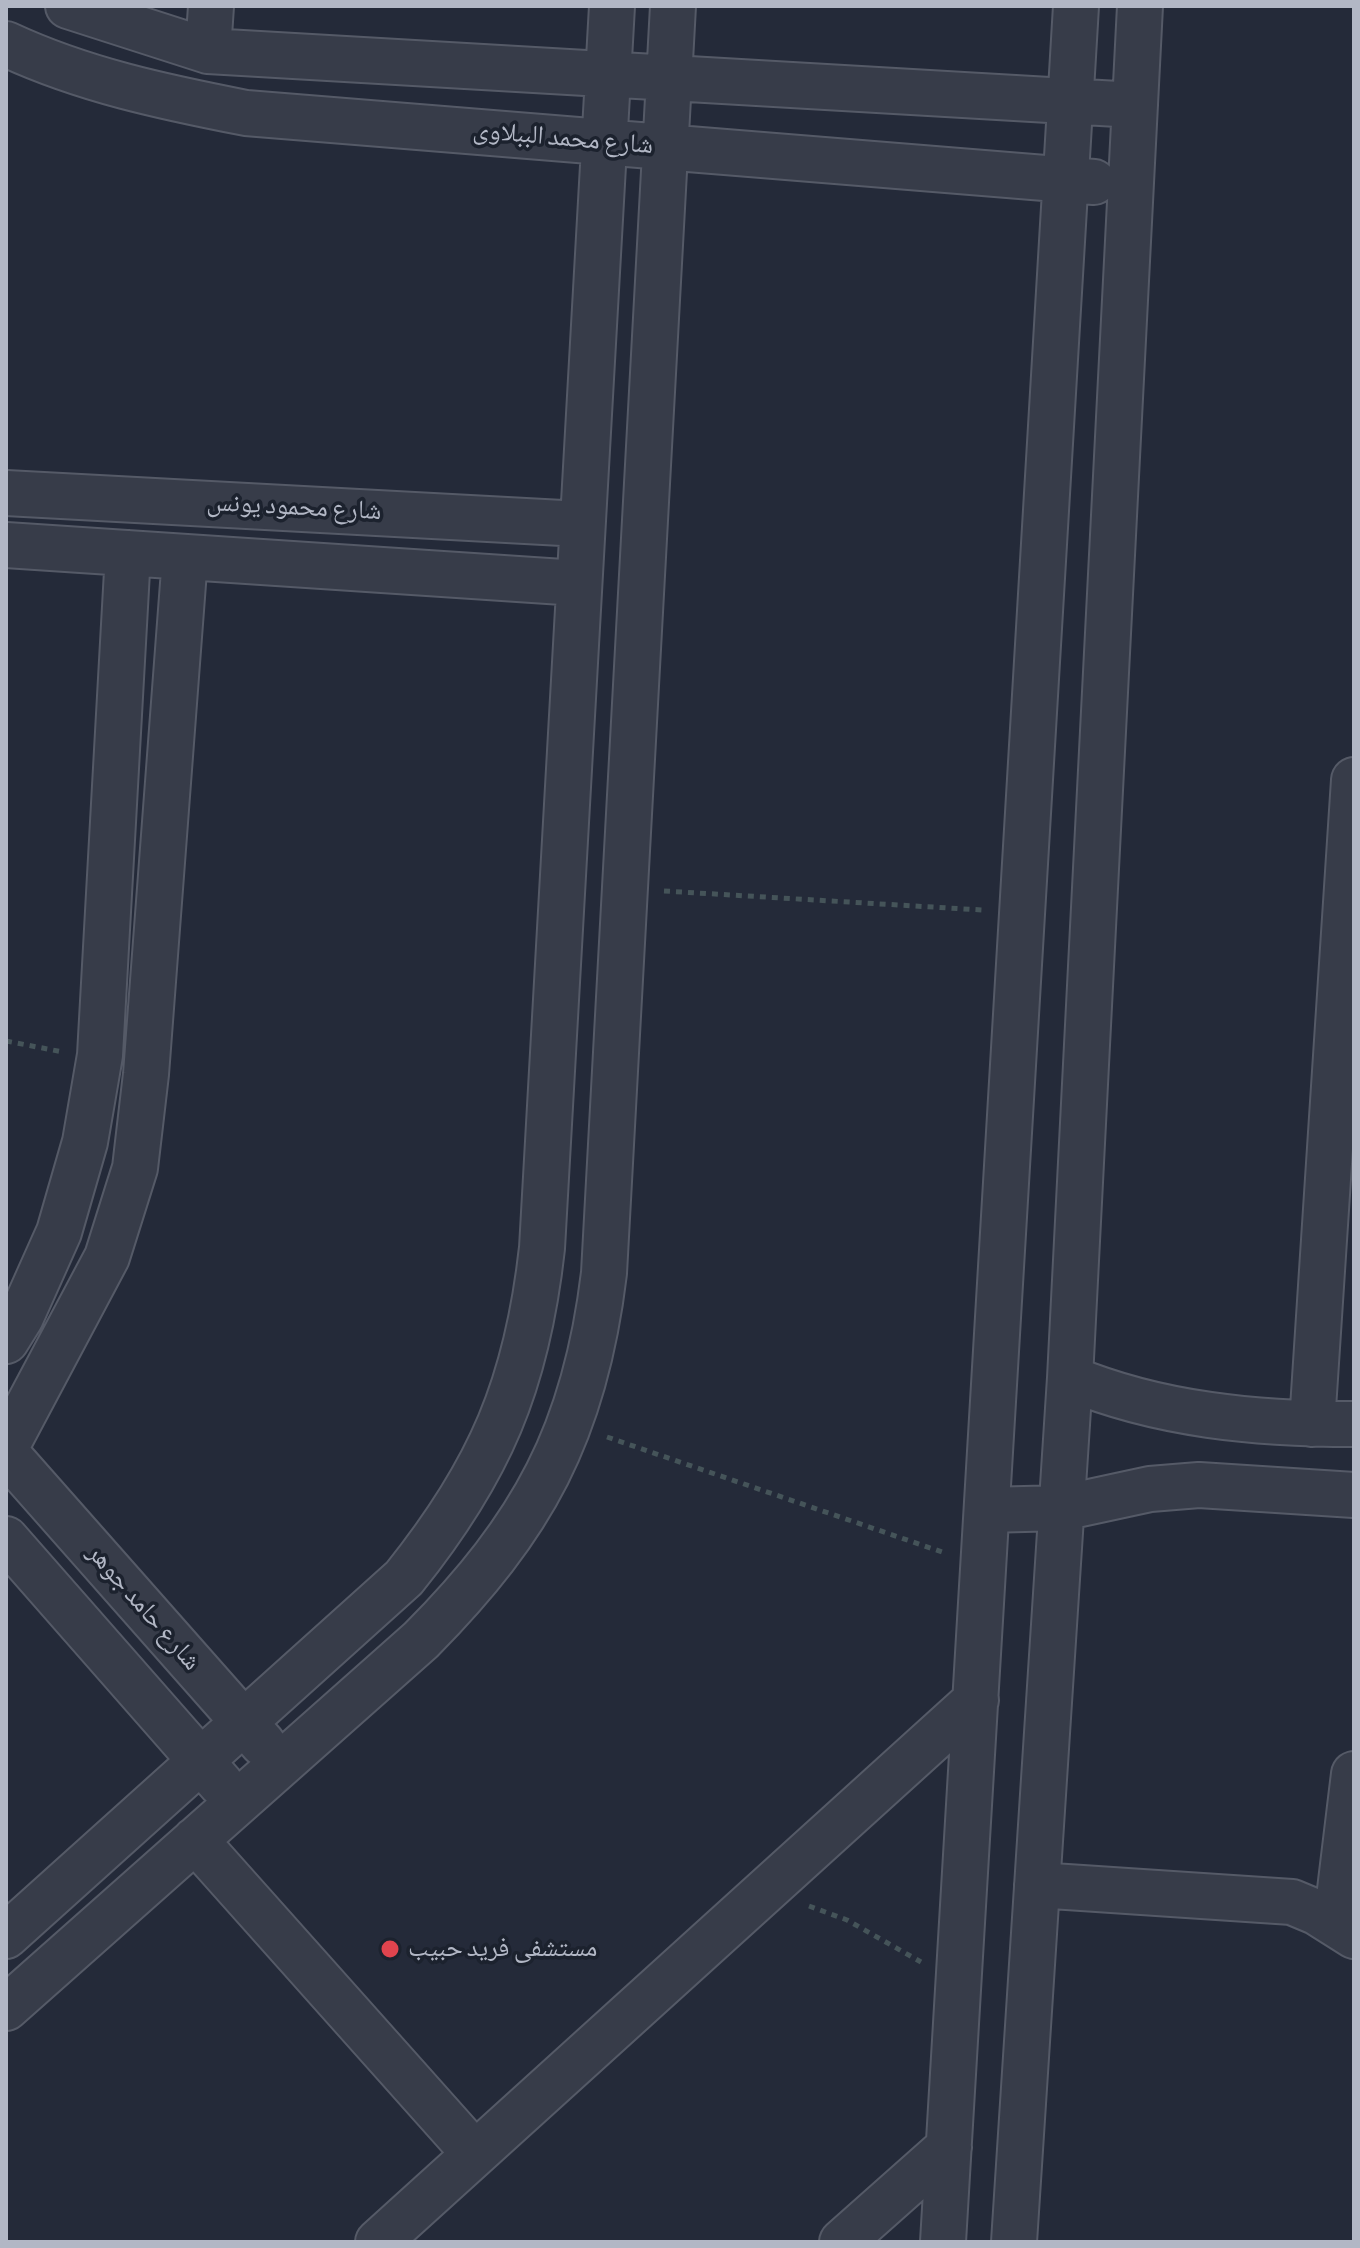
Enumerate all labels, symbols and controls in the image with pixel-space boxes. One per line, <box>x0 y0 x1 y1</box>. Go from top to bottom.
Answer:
street label: شارع محمد الببلاوى <box>472 116 654 162</box>
street label: شارع محمود يونس <box>206 488 382 528</box>
street label: شارع حامد جوهر <box>80 1538 206 1678</box>
place label: مستشفى فريد حبيب <box>408 1933 597 1965</box>
marker: مستشفى فريد حبيب <box>379 1938 401 1960</box>

